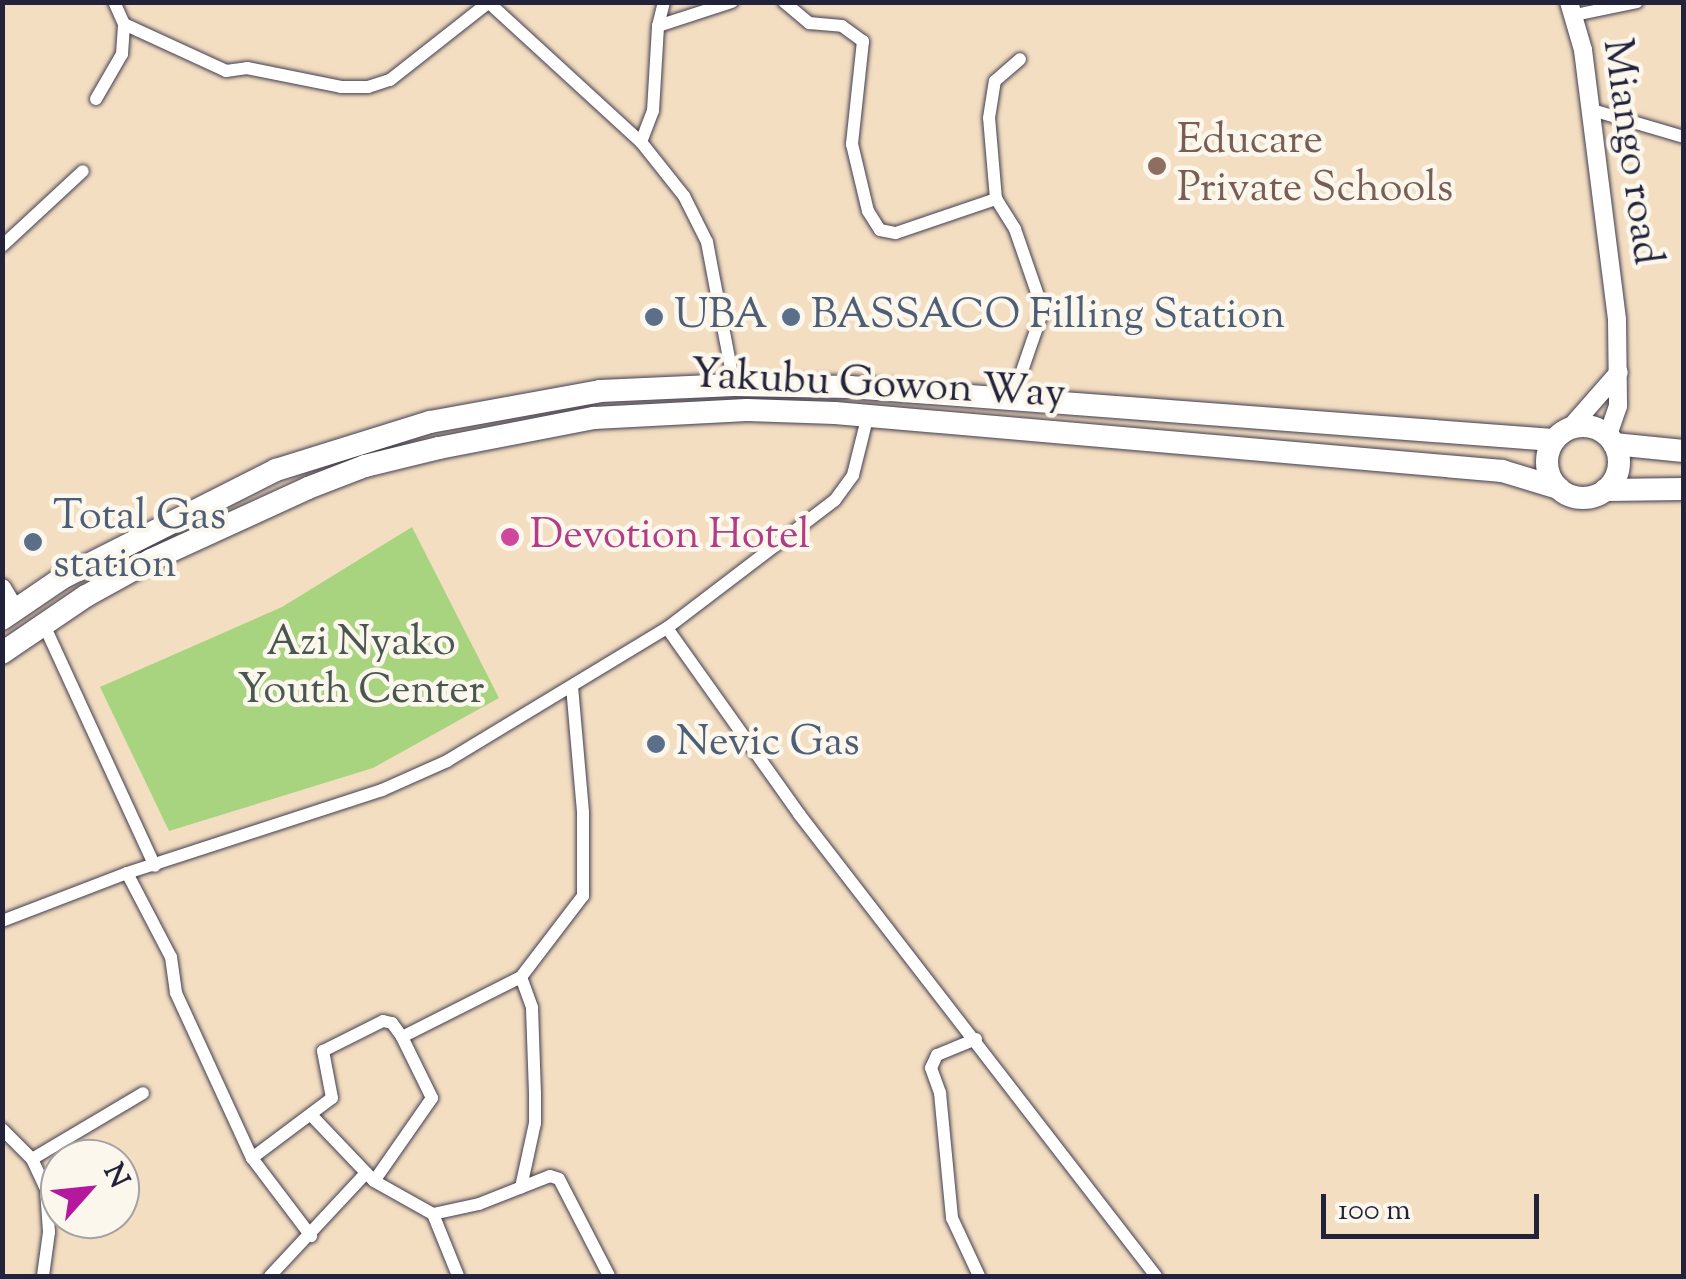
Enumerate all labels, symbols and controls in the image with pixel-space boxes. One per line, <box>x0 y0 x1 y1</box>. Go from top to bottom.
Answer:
street label: Miango road <box>1589 36 1671 268</box>
place label: Educare Private Schools <box>1177 117 1453 215</box>
marker: Educare Private Schools <box>1146 155 1168 177</box>
place label: UBA <box>674 292 768 342</box>
place label: BASSACO Filling Station <box>811 292 1285 342</box>
marker: UBA <box>643 306 665 328</box>
marker: BASSACO Filling Station <box>780 306 802 328</box>
street label: Yakubu Gowon Way <box>689 351 1067 421</box>
place label: Total Gas station <box>53 493 226 592</box>
place label: Devotion Hotel <box>530 512 810 562</box>
marker: Devotion Hotel <box>499 526 521 548</box>
marker: Total Gas station <box>22 531 44 553</box>
park label: Azi Nyako Youth Center <box>237 619 485 718</box>
place label: Nevic Gas <box>676 719 860 769</box>
marker: Nevic Gas <box>645 733 667 755</box>
north arrow <box>40 1139 140 1239</box>
text: N <box>92 1157 138 1195</box>
scale bar <box>1326 1174 1544 1236</box>
text: 100 m <box>1338 1190 1411 1233</box>

